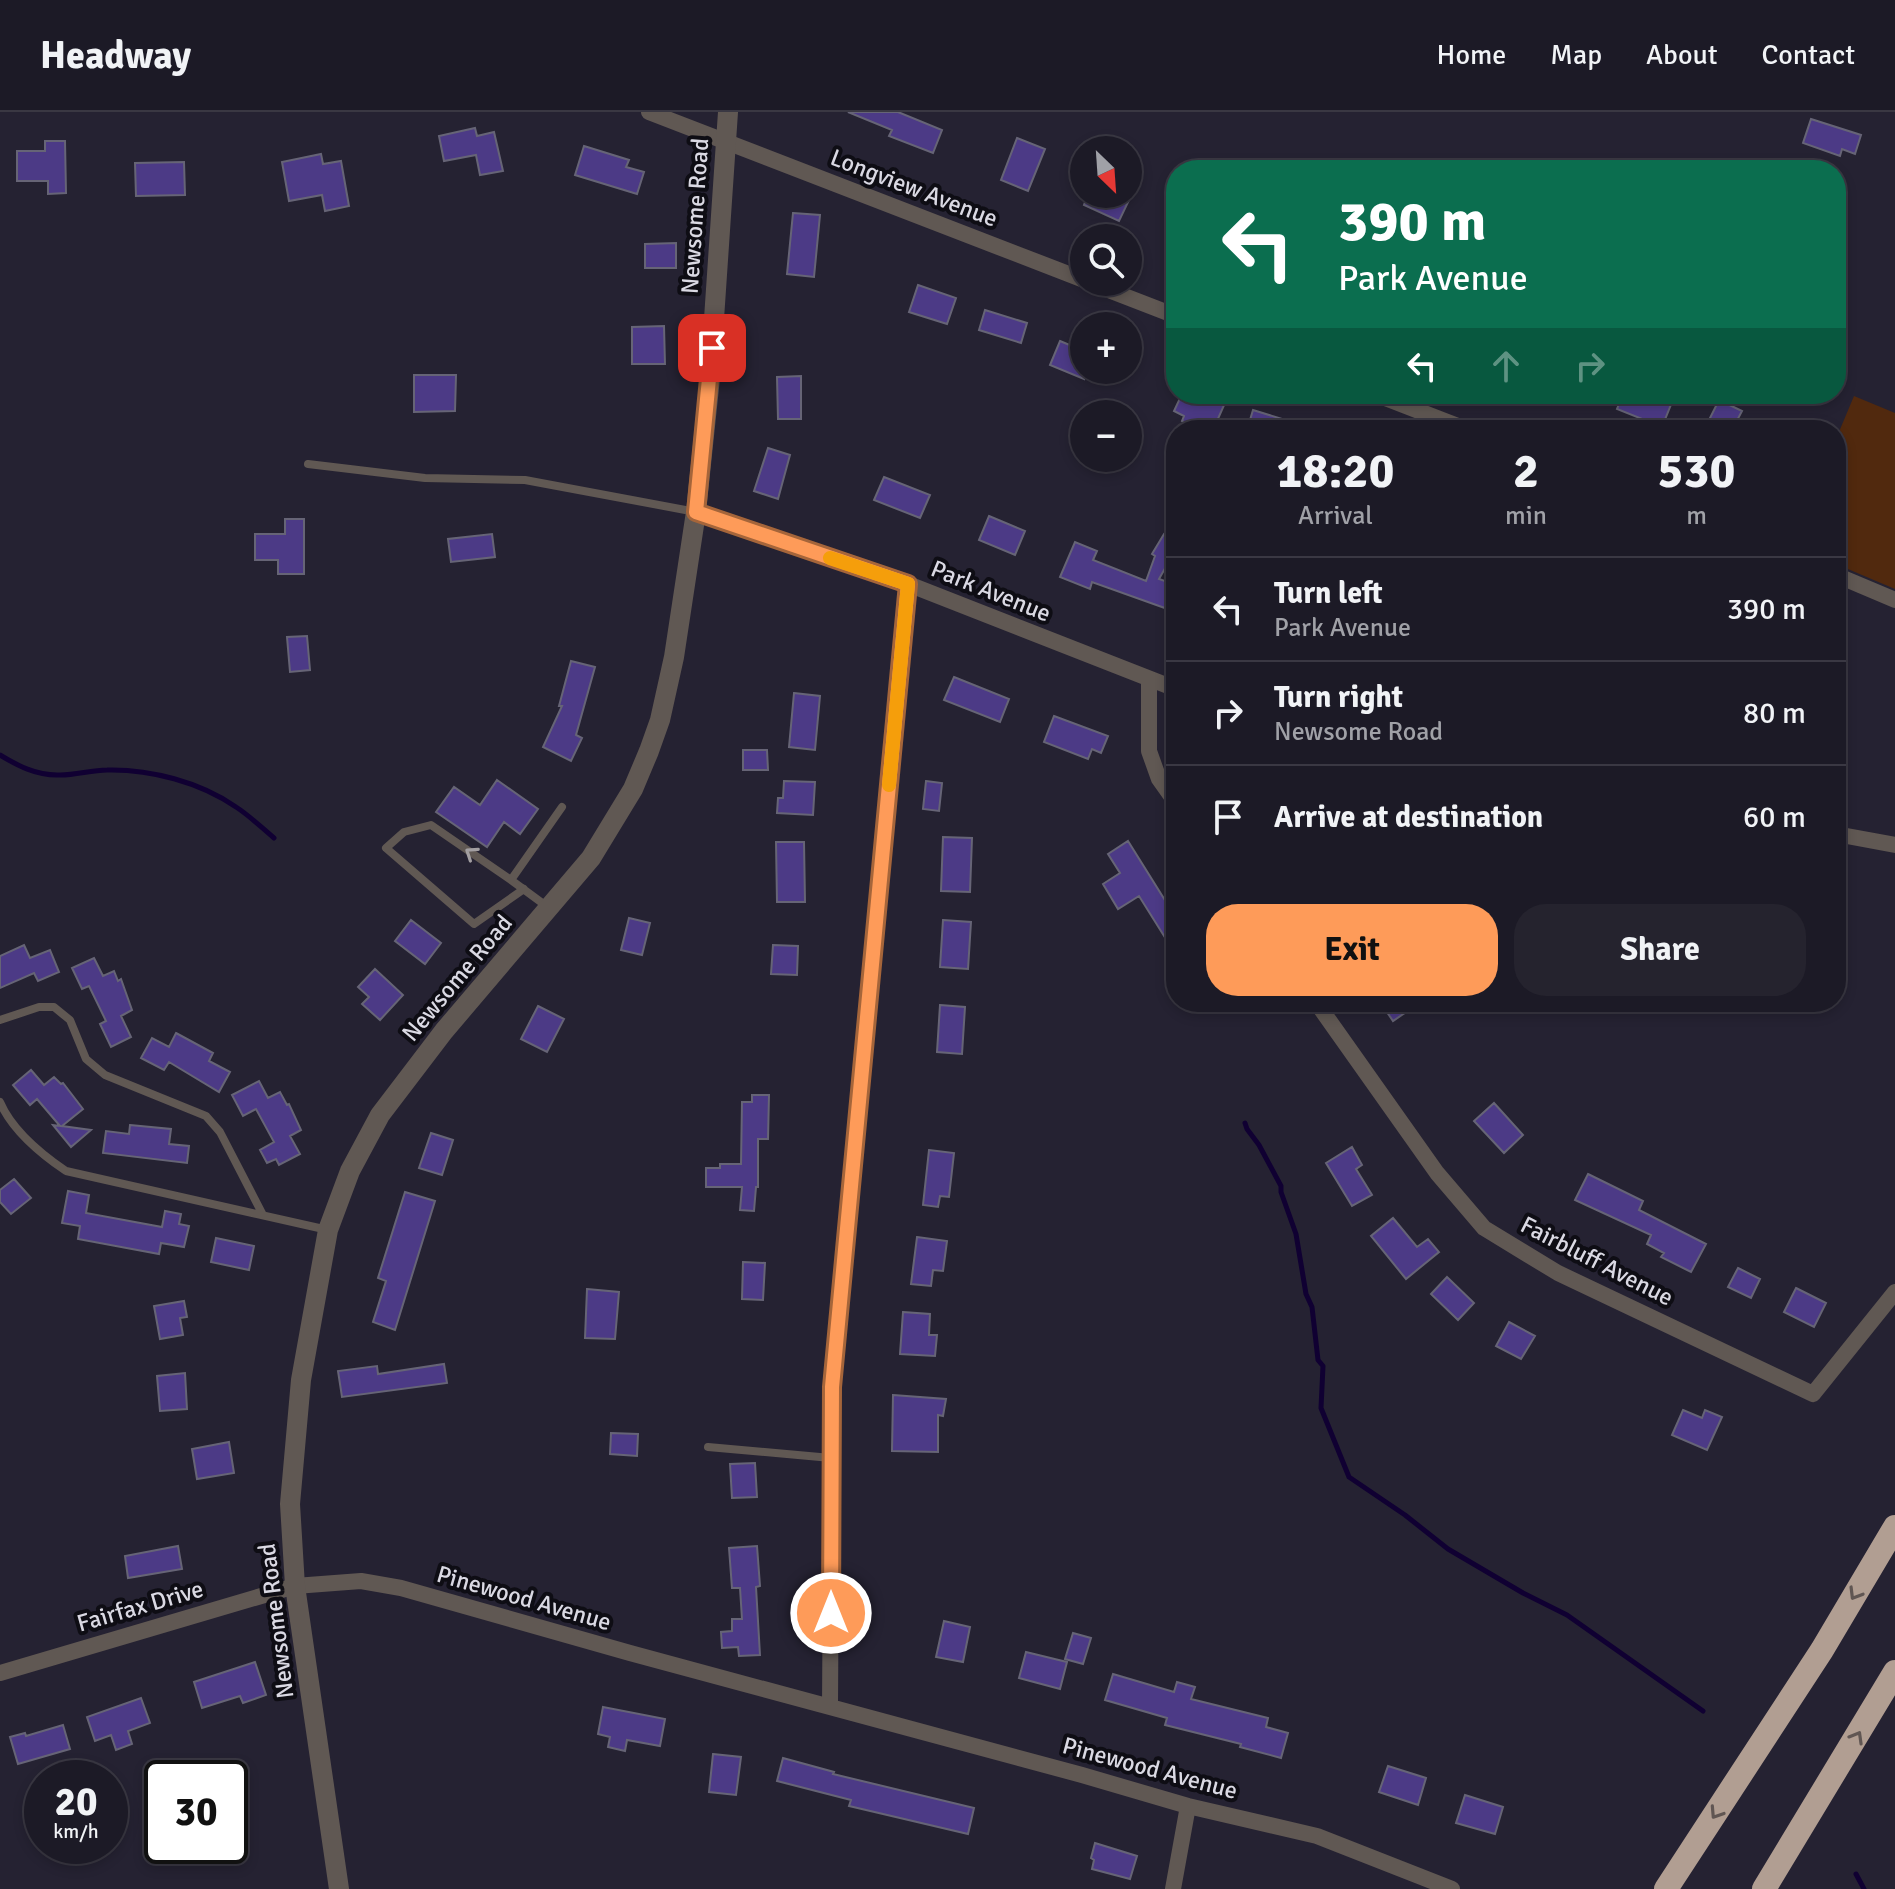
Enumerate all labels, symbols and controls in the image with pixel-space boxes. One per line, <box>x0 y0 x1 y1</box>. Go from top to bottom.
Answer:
text: Headway <box>40 32 191 79</box>
text: Home <box>1437 38 1506 72</box>
text: Map <box>1550 38 1602 72</box>
text: About <box>1646 38 1718 72</box>
text: Contact <box>1762 38 1855 72</box>
north arrow <box>1070 136 1142 208</box>
map controls <box>1070 136 1142 472</box>
street label: Newsome Road <box>675 137 715 295</box>
street label: Longview Avenue <box>826 142 1002 234</box>
text: 390 m <box>1338 187 1486 256</box>
icon: left <box>1206 192 1310 296</box>
button: search <box>1070 224 1142 296</box>
text: Park Avenue <box>1338 256 1528 301</box>
button: + <box>1070 312 1142 384</box>
pin <box>678 314 746 382</box>
icon: arrive <box>690 326 734 370</box>
icon: left <box>1400 344 1444 388</box>
icon: ahead <box>1484 344 1528 388</box>
icon: right <box>1568 344 1612 388</box>
button: − <box>1070 400 1142 472</box>
text: 18:20 <box>1277 442 1394 501</box>
text: 2 <box>1513 442 1539 501</box>
text: 530 <box>1658 442 1735 501</box>
text: Arrival <box>1298 500 1373 532</box>
text: min <box>1505 500 1547 532</box>
text: m <box>1686 500 1707 532</box>
street label: Park Avenue <box>927 553 1055 629</box>
text: Turn left <box>1274 575 1383 612</box>
icon: left <box>1206 587 1250 631</box>
text: 390 m <box>1727 591 1806 628</box>
text: Park Avenue <box>1274 612 1411 644</box>
text: Turn right <box>1274 679 1403 716</box>
icon: right <box>1206 691 1250 735</box>
text: 80 m <box>1743 695 1806 732</box>
text: Newsome Road <box>1274 716 1443 748</box>
icon: arrive <box>1206 795 1250 839</box>
text: Arrive at destination <box>1274 799 1543 836</box>
text: 60 m <box>1743 799 1806 836</box>
one-way arrow <box>466 848 480 863</box>
button: Exit <box>1206 904 1498 996</box>
button: Share <box>1514 904 1806 996</box>
street label: Newsome Road <box>395 909 519 1047</box>
street label: Fairbluff Avenue <box>1516 1210 1678 1312</box>
street label: Newsome Road <box>252 1542 300 1700</box>
street label: Pinewood Avenue <box>433 1559 615 1637</box>
position arrow <box>789 1571 873 1655</box>
street label: Fairfax Drive <box>73 1574 207 1638</box>
one-way arrow <box>1849 1585 1865 1600</box>
street label: Pinewood Avenue <box>1059 1730 1241 1806</box>
one-way arrow <box>1847 1731 1863 1745</box>
speed limit sign: 30 <box>144 1760 248 1864</box>
text: 20 <box>54 1777 98 1827</box>
one-way arrow <box>1710 1804 1725 1819</box>
text: km/h <box>53 1819 99 1844</box>

